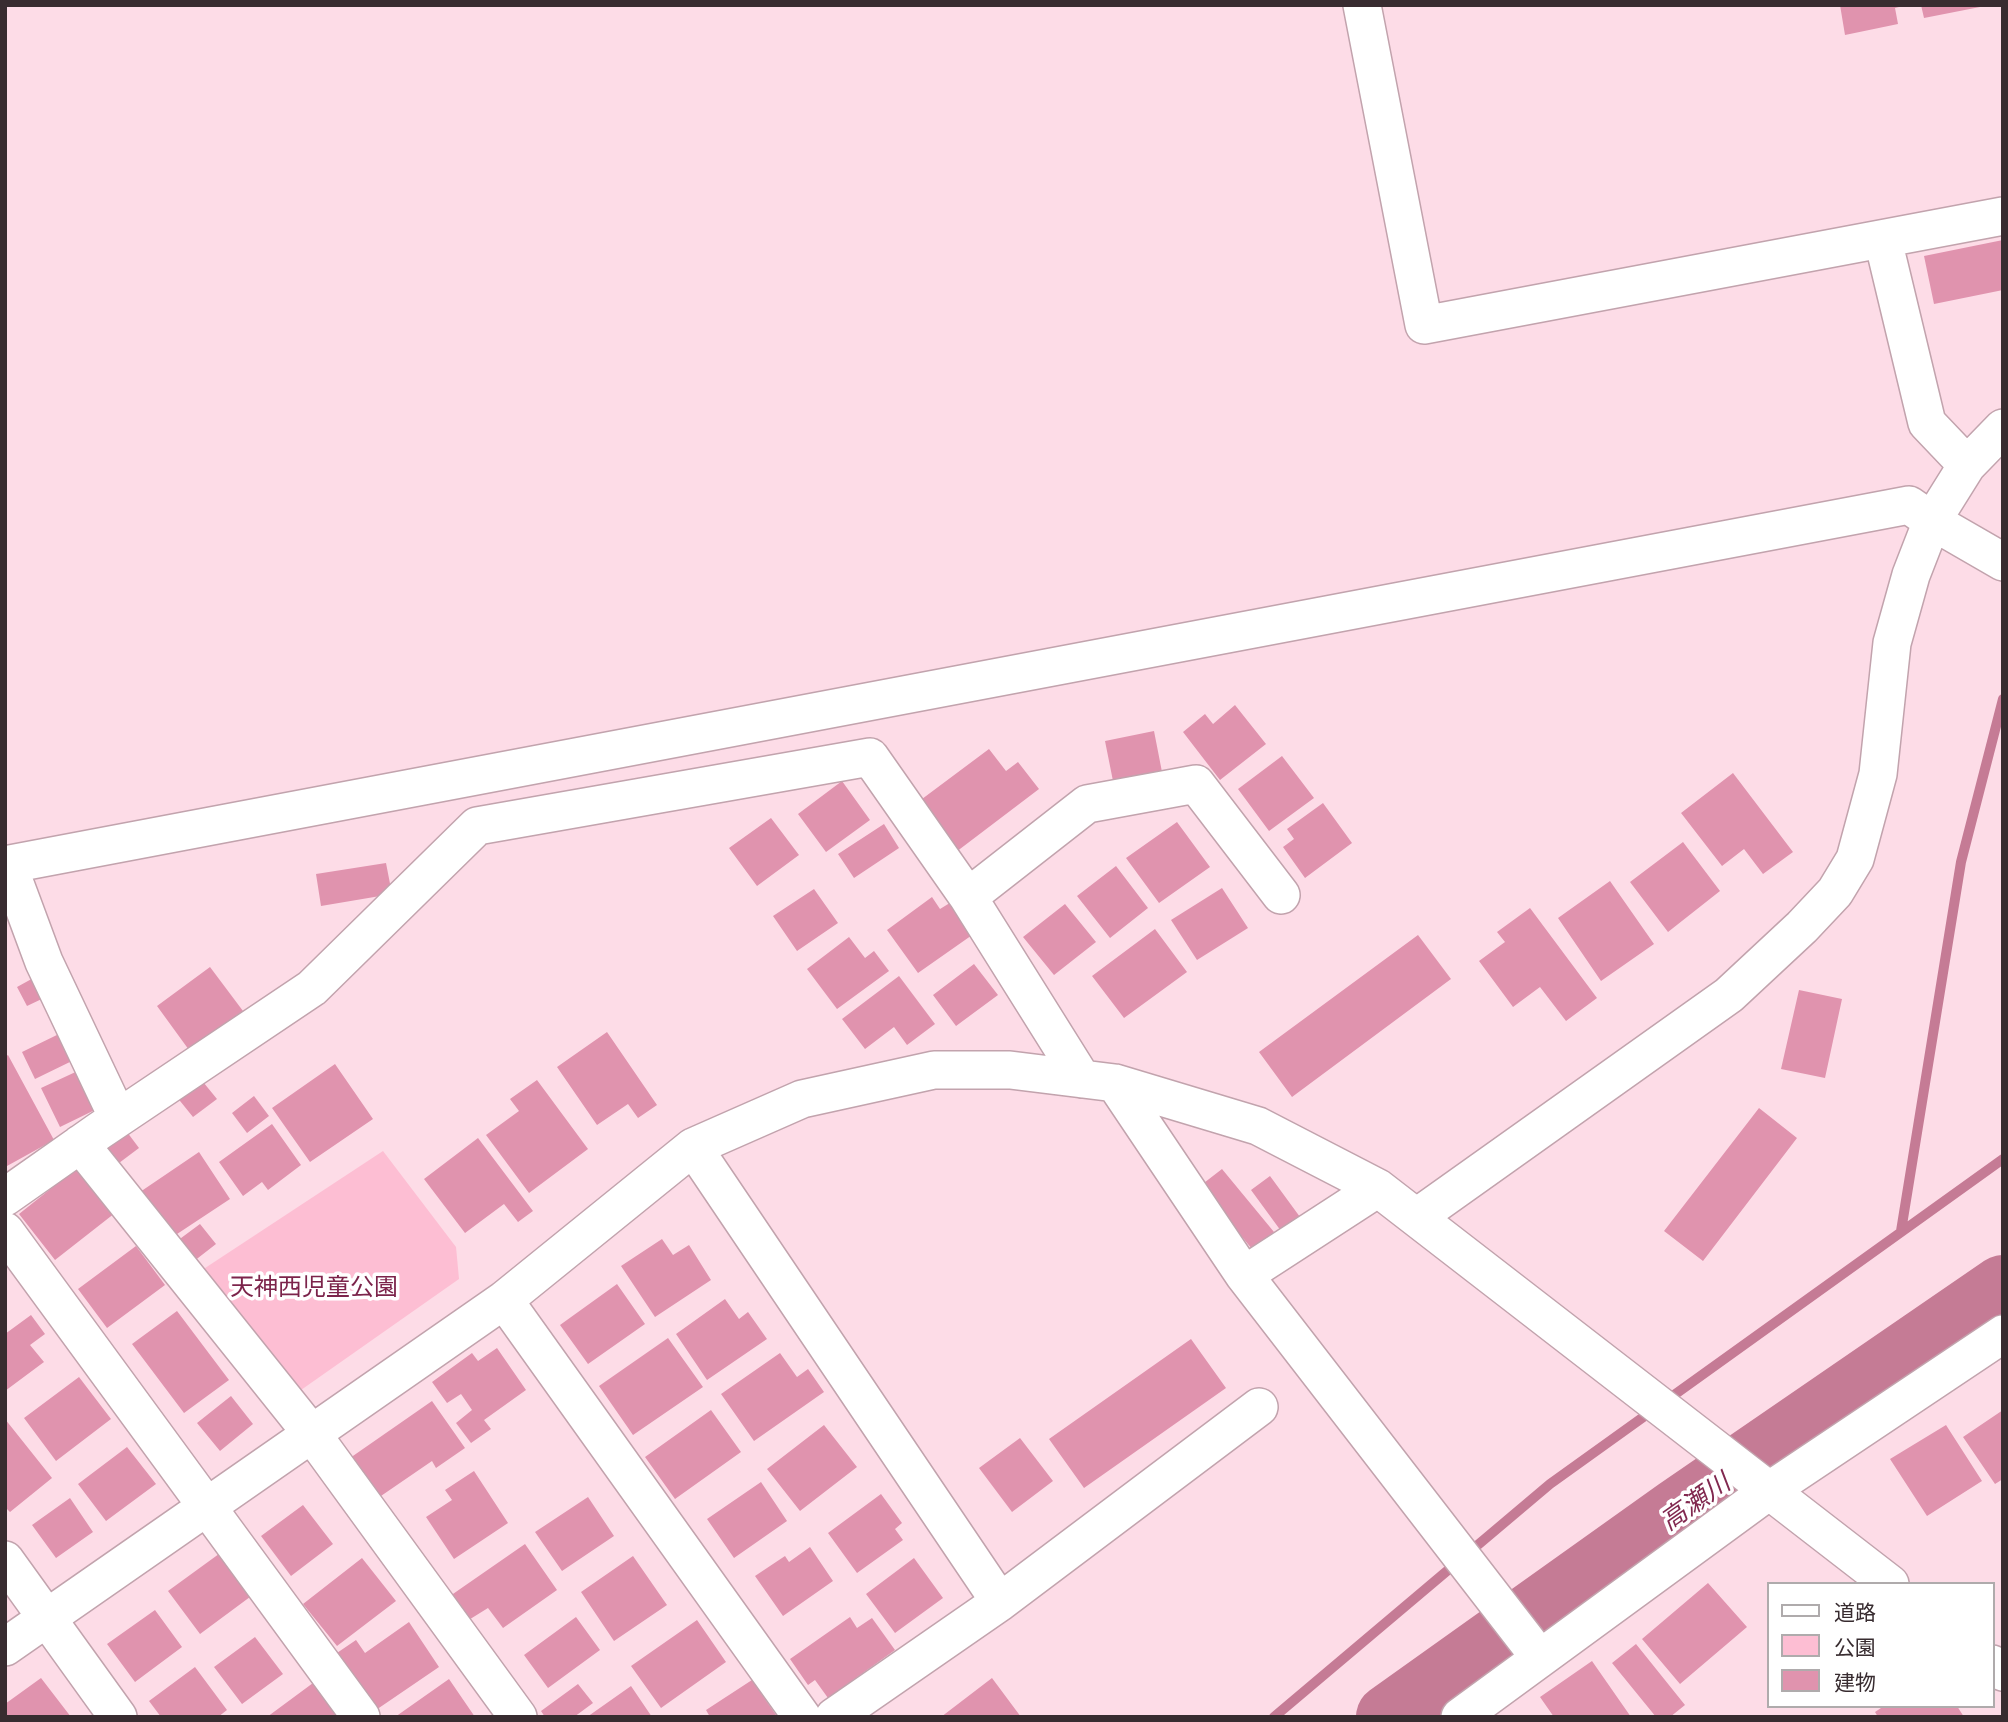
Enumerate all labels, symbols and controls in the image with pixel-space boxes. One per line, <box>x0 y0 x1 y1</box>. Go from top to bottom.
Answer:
park label: 天神西児童公園 <box>230 1274 398 1302</box>
water label: 高瀬川 <box>1655 1468 1737 1538</box>
legend <box>1766 1582 1994 1708</box>
text: 道路 <box>1834 1598 1876 1626</box>
text: 公園 <box>1834 1633 1876 1661</box>
text: 建物 <box>1834 1668 1876 1696</box>

